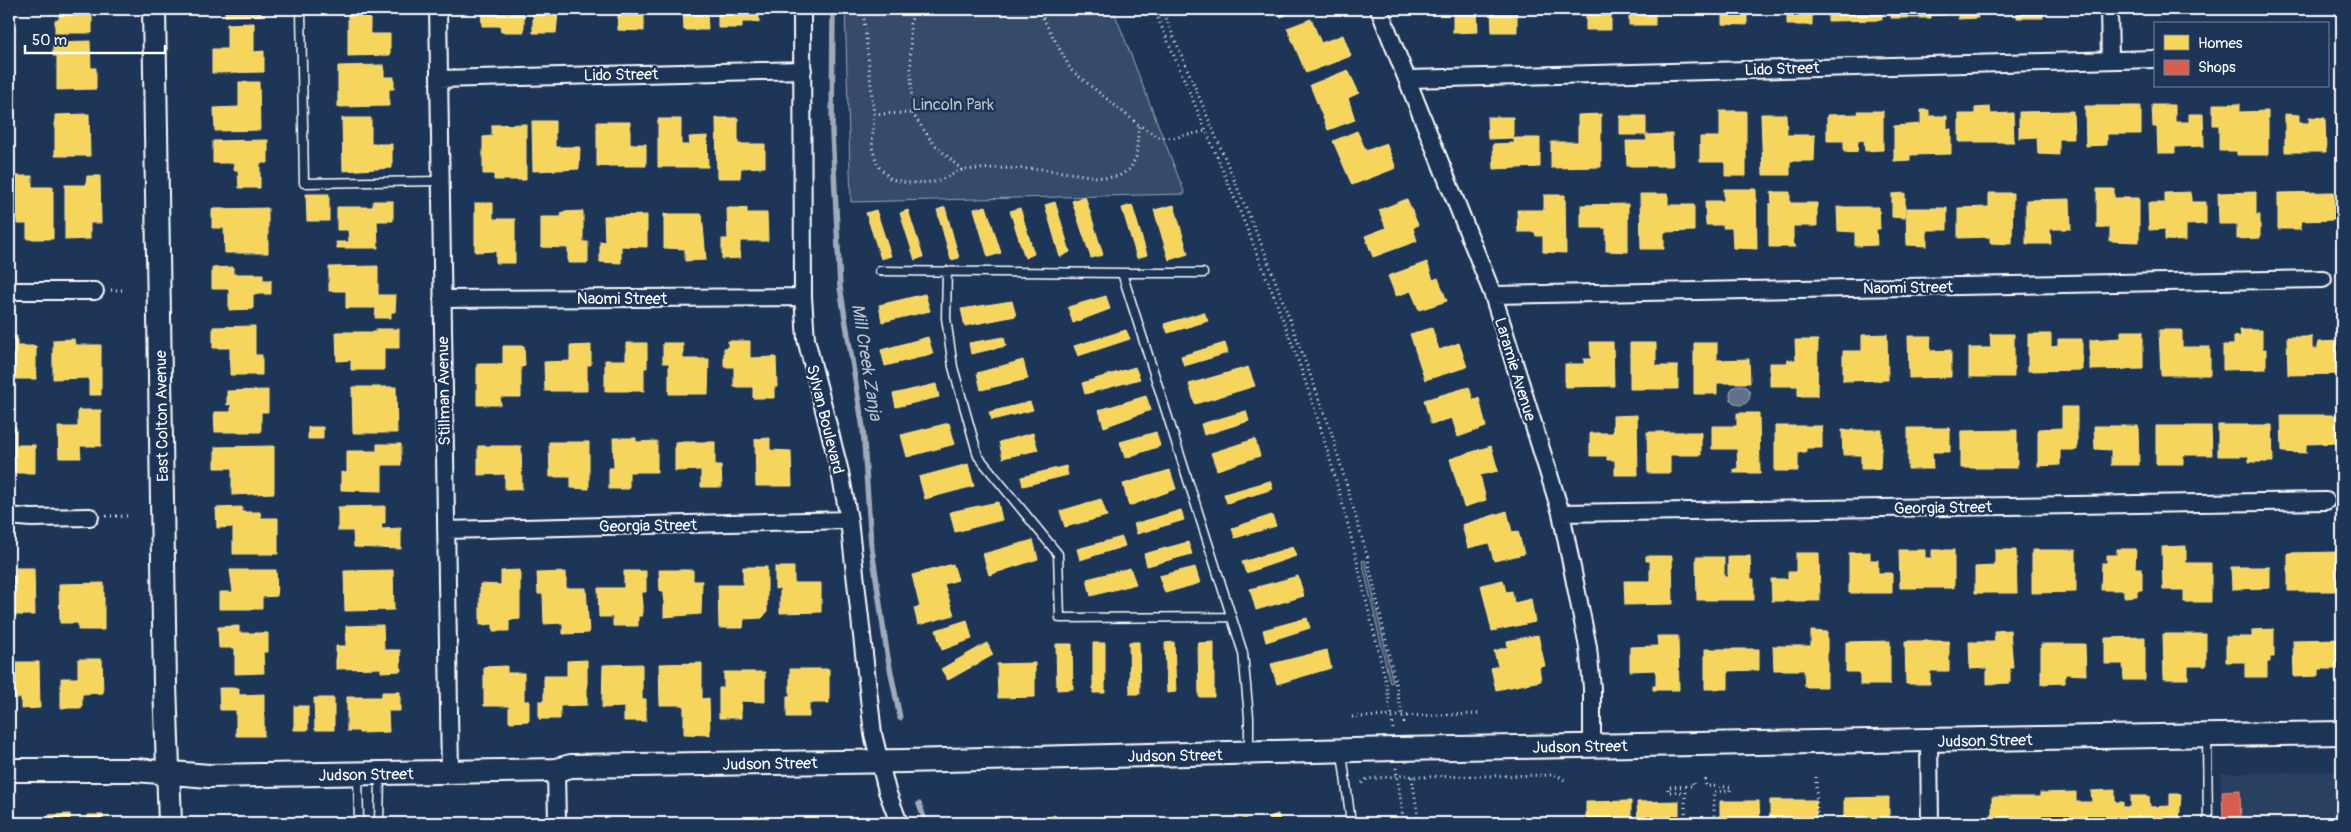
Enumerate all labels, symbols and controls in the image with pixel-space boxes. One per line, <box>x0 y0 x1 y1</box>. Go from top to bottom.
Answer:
scale bar <box>25 22 165 54</box>
legend <box>2154 22 2328 88</box>
text: 50 m <box>32 31 67 50</box>
text: Homes <box>2198 34 2243 53</box>
street label: Lido Street <box>1744 58 1820 80</box>
text: Shops <box>2198 58 2236 77</box>
street label: Lido Street <box>583 64 659 86</box>
park label: Lincoln Park <box>912 95 994 115</box>
street label: Naomi Street <box>1863 277 1954 299</box>
street label: Naomi Street <box>577 289 668 309</box>
water label: Mill Creek Zanja <box>846 302 887 424</box>
street label: Laramie Avenue <box>1490 315 1540 424</box>
street label: Stillman Avenue <box>433 336 455 446</box>
street label: East Colton Avenue <box>151 350 173 482</box>
street label: Sylvan Boulevard <box>802 363 848 476</box>
street label: Georgia Street <box>1894 497 1993 519</box>
street label: Georgia Street <box>599 515 698 537</box>
street label: Judson Street <box>1937 730 2033 752</box>
street label: Judson Street <box>1532 736 1628 758</box>
street label: Judson Street <box>1127 745 1223 767</box>
street label: Judson Street <box>722 753 818 775</box>
street label: Judson Street <box>318 764 414 786</box>

